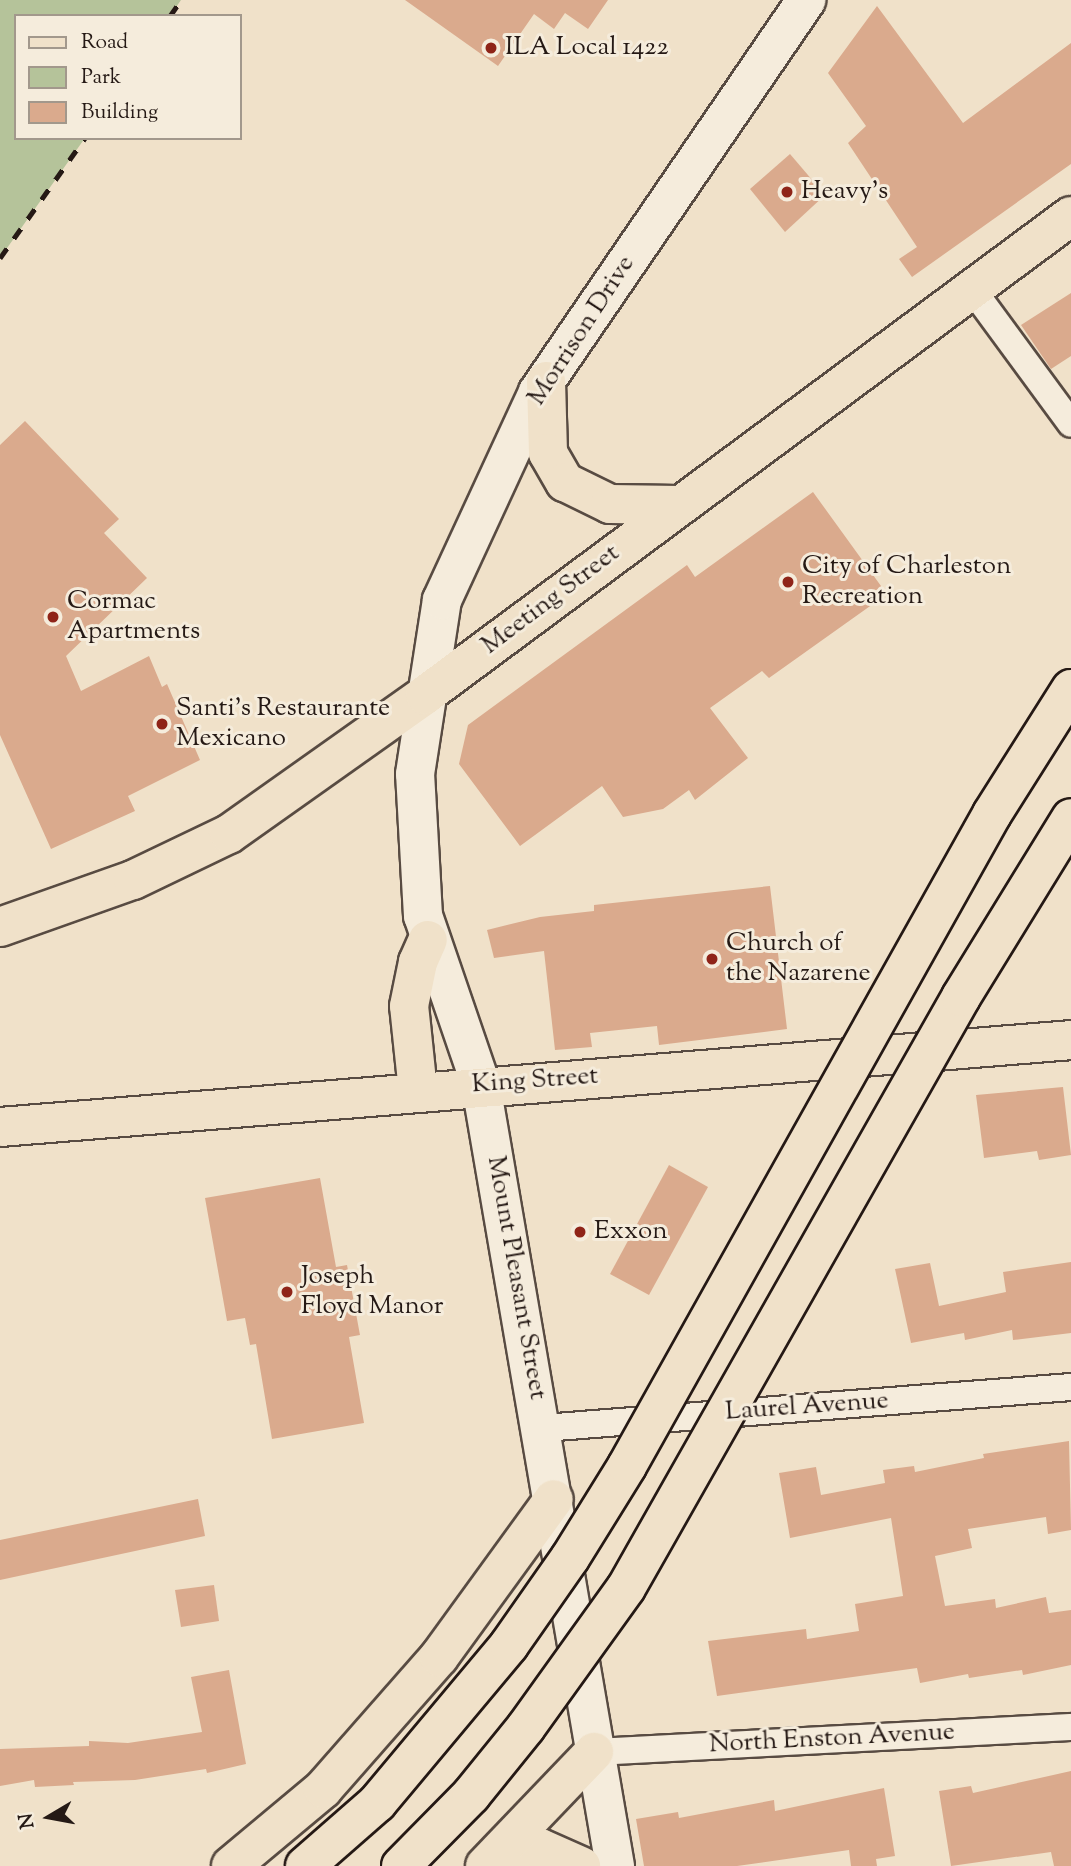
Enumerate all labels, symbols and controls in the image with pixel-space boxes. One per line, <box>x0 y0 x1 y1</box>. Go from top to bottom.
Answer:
legend <box>14 14 242 140</box>
text: Road <box>81 28 128 58</box>
place label: ILA Local 1422 <box>505 32 669 64</box>
marker: ILA Local 1422 <box>483 40 499 56</box>
text: Park <box>81 63 121 93</box>
text: Building <box>81 98 158 128</box>
place label: Heavy's <box>801 176 888 208</box>
marker: Heavy's <box>779 184 795 200</box>
street label: Morrison Drive <box>522 250 642 412</box>
street label: Meeting Street <box>476 538 626 662</box>
place label: City of Charleston Recreation <box>802 551 1011 612</box>
marker: City of Charleston Recreation <box>780 574 796 590</box>
place label: Cormac Apartments <box>67 586 200 648</box>
marker: Cormac Apartments <box>45 609 61 625</box>
place label: Santi's Restaurante Mexicano <box>176 693 390 754</box>
marker: Santi's Restaurante Mexicano <box>154 716 170 732</box>
place label: Church of the Nazarene <box>726 928 871 990</box>
marker: Church of the Nazarene <box>704 951 720 967</box>
street label: King Street <box>471 1061 599 1101</box>
street label: Mount Pleasant Street <box>479 1154 553 1402</box>
place label: Exxon <box>594 1216 668 1248</box>
marker: Exxon <box>572 1224 588 1240</box>
place label: Joseph Floyd Manor <box>301 1261 444 1322</box>
marker: Joseph Floyd Manor <box>279 1284 295 1300</box>
street label: Laurel Avenue <box>724 1386 890 1428</box>
street label: North Enston Avenue <box>708 1717 956 1761</box>
north arrow <box>14 1782 84 1852</box>
text: N <box>13 1811 42 1831</box>

